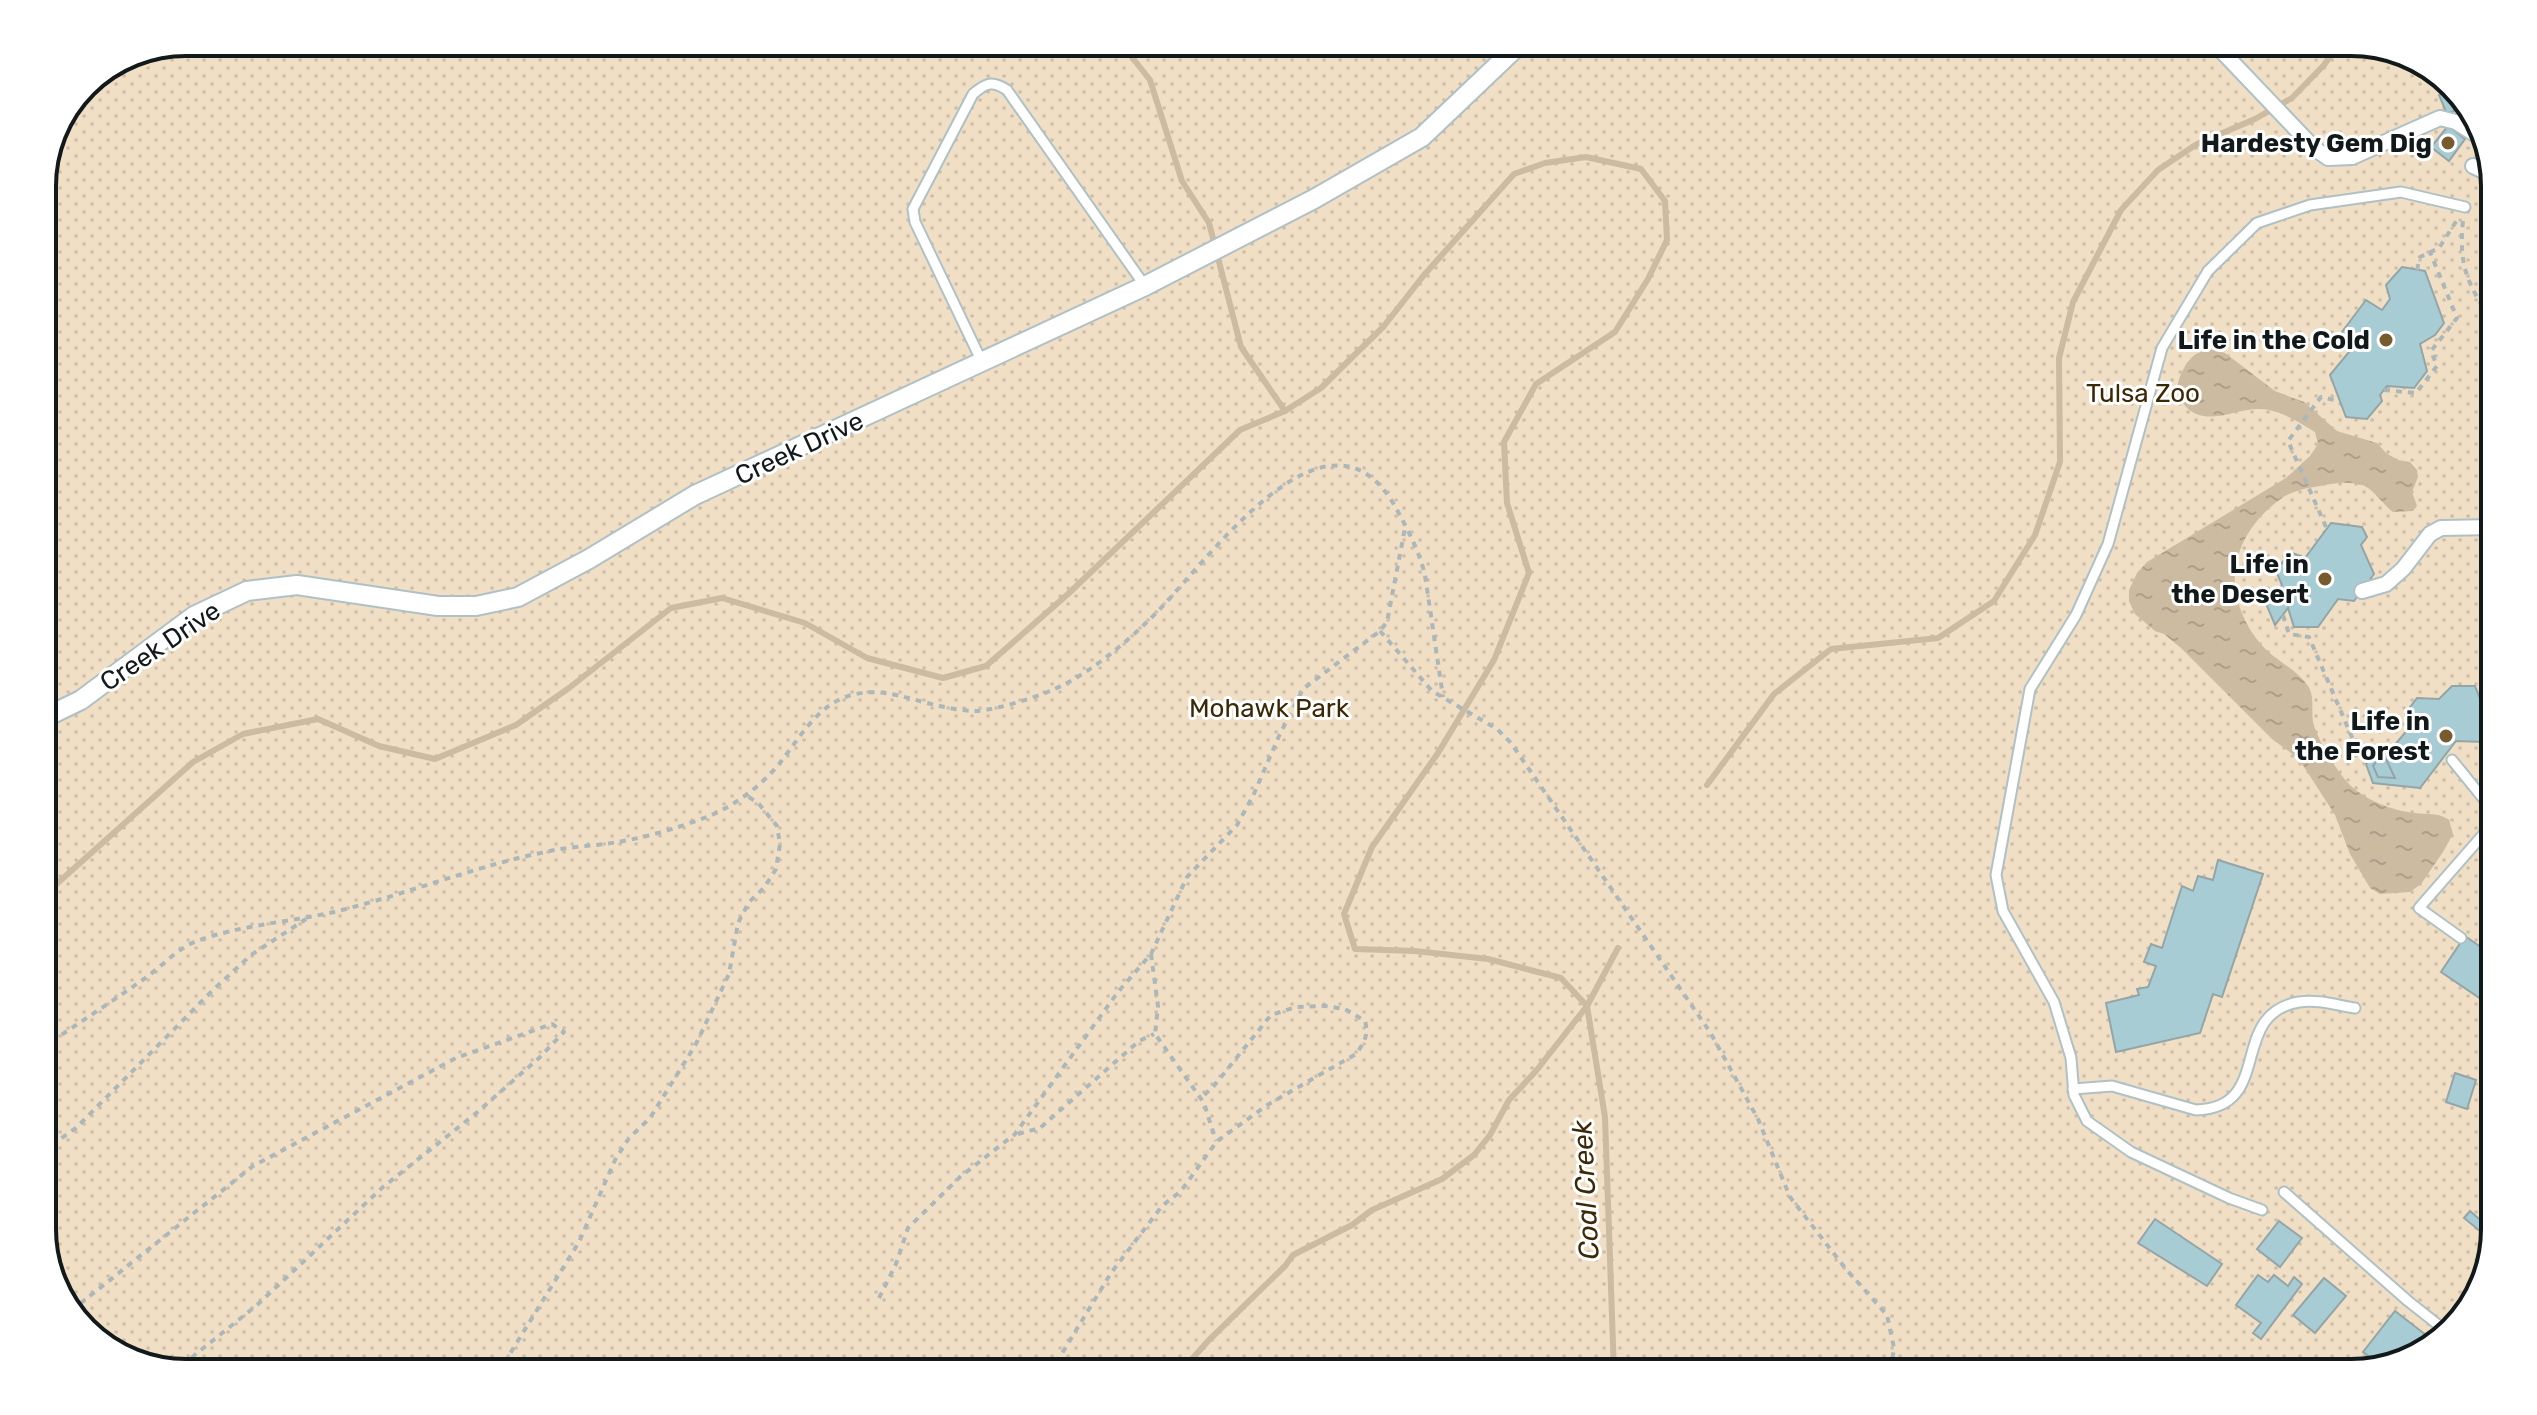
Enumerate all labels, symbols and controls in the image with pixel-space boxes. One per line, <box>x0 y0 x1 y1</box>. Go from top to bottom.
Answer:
place label: Hardesty Gem Dig <box>2201 128 2432 159</box>
marker: Hardesty Gem Dig <box>2439 134 2457 152</box>
place label: Life in the Cold <box>2178 325 2370 356</box>
marker: Life in the Cold <box>2377 331 2395 349</box>
park label: Tulsa Zoo <box>2086 378 2200 409</box>
street label: Creek Drive <box>730 405 868 492</box>
place label: Life in the Desert <box>2171 549 2309 610</box>
marker: Life in the Desert <box>2316 570 2334 588</box>
street label: Creek Drive <box>94 595 226 698</box>
park label: Mohawk Park <box>1189 693 1350 724</box>
place label: Life in the Forest <box>2295 706 2430 767</box>
marker: Life in the Forest <box>2437 727 2455 745</box>
water label: Coal Creek <box>1565 1119 1606 1261</box>

